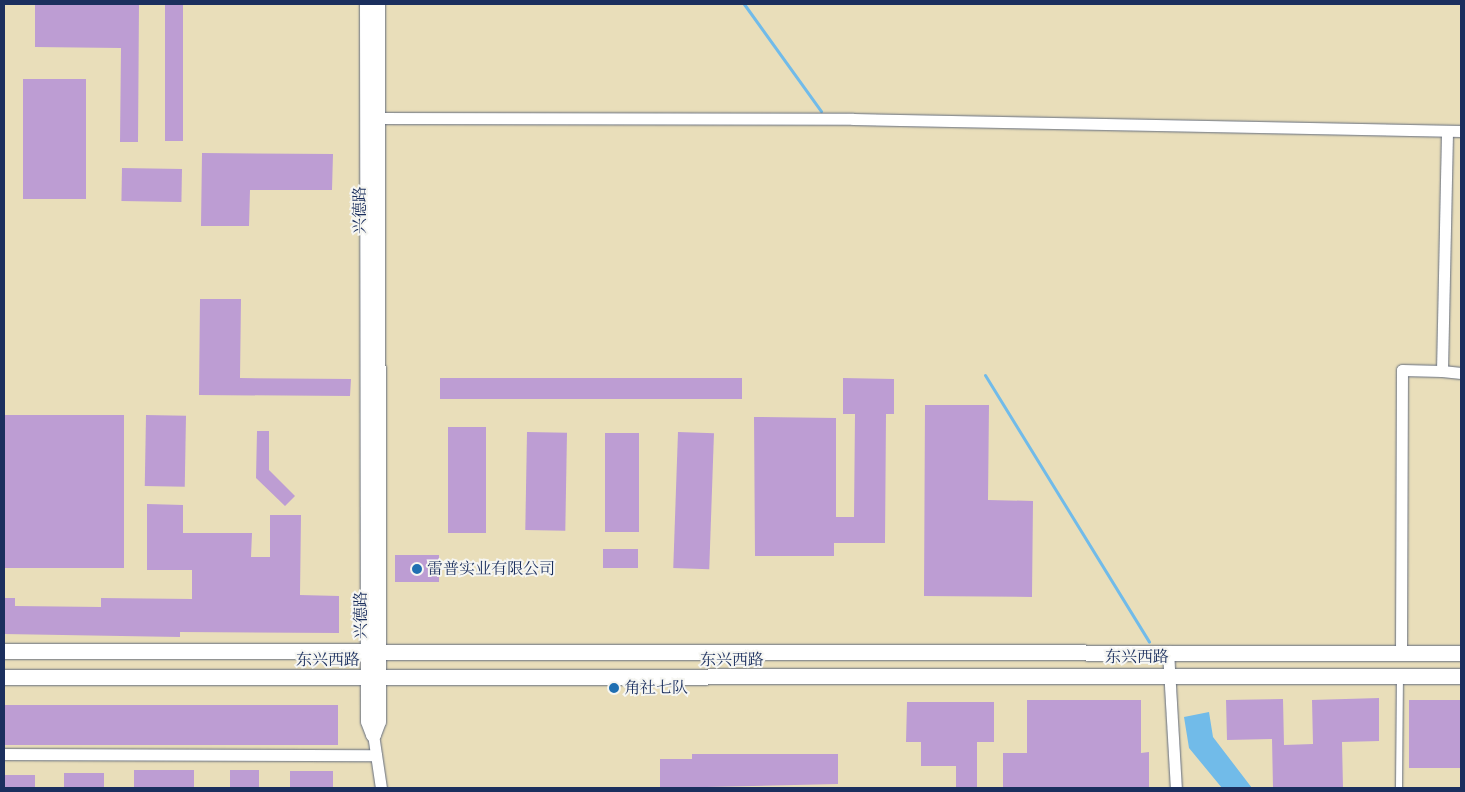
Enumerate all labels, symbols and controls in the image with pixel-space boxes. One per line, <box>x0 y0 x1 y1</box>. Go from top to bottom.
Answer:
street label: 兴德路 <box>350 186 370 234</box>
place label: 雷普实业有限公司 <box>427 559 555 579</box>
marker: 雷普实业有限公司 <box>411 563 423 575</box>
street label: 兴德路 <box>351 591 371 639</box>
street label: 东兴西路 <box>1105 647 1169 667</box>
street label: 东兴西路 <box>296 650 360 670</box>
street label: 东兴西路 <box>700 650 764 670</box>
place label: 角社七队 <box>624 678 688 698</box>
marker: 角社七队 <box>608 682 620 694</box>

